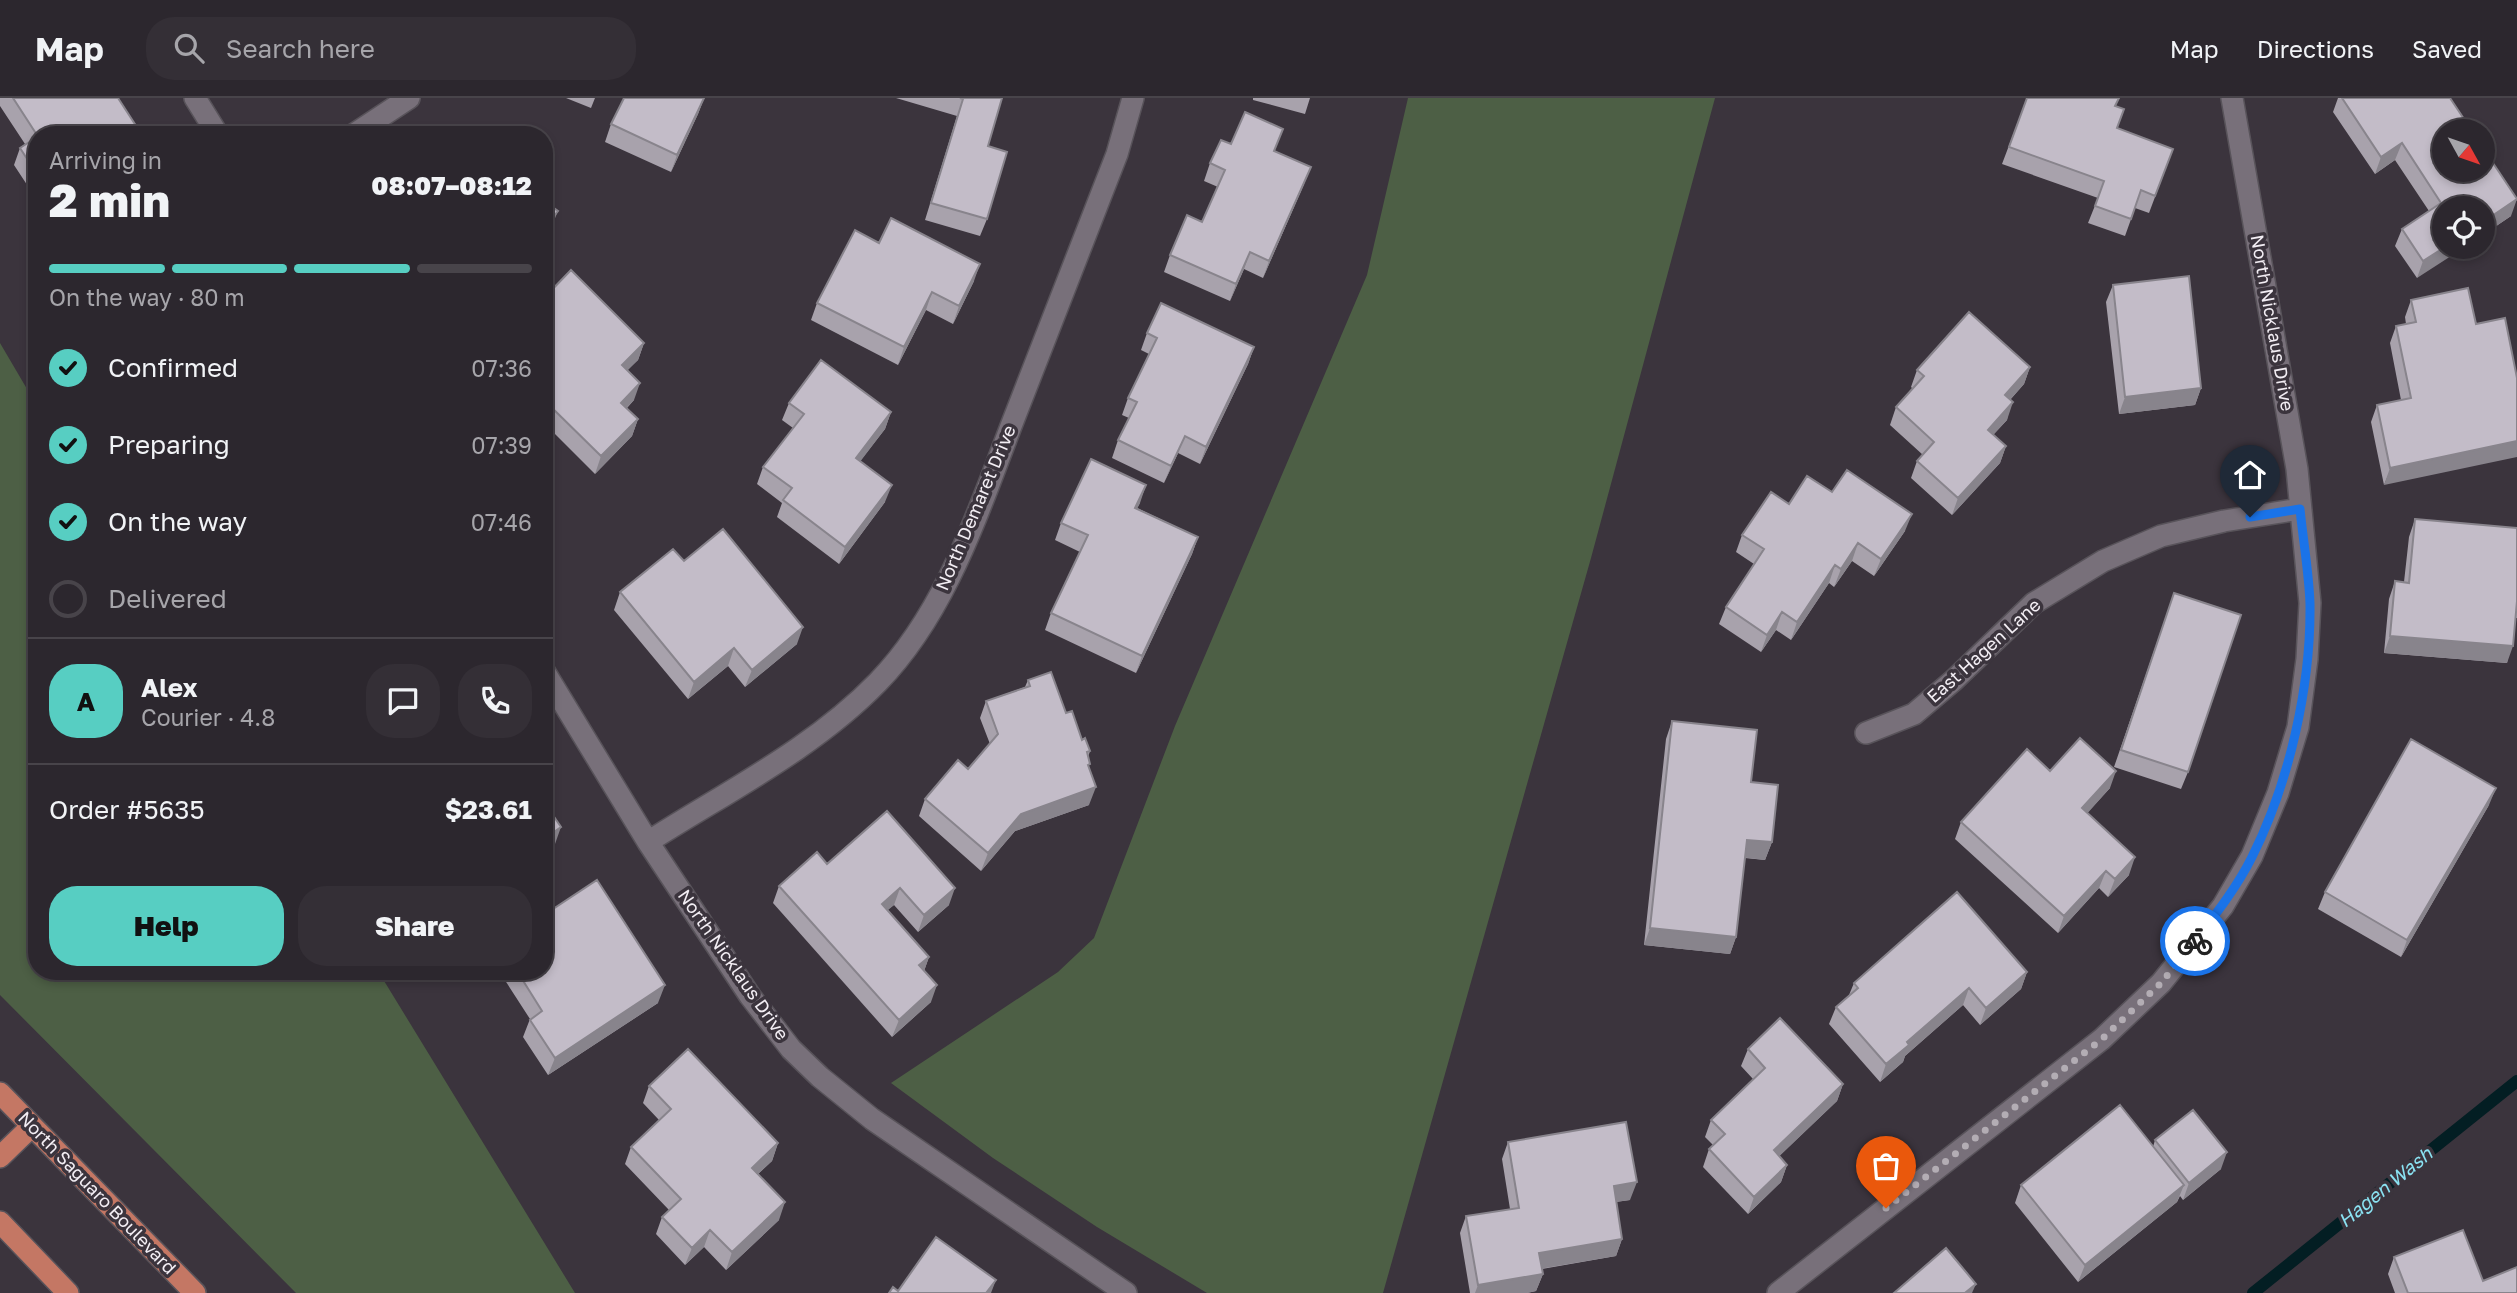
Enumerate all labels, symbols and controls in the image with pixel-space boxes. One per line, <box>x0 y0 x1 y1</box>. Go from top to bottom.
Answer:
search box <box>146 17 636 80</box>
text: Map <box>35 29 104 68</box>
icon: search <box>170 29 208 67</box>
text: Search here <box>226 33 375 64</box>
text: Map <box>2170 34 2219 63</box>
text: Directions <box>2257 34 2374 63</box>
text: Saved <box>2412 34 2482 63</box>
north arrow <box>2432 119 2496 182</box>
map controls <box>2432 119 2495 259</box>
text: Arriving in <box>49 146 162 174</box>
text: 08:07–08:12 <box>371 170 532 201</box>
text: 2 min <box>49 172 170 227</box>
button: locate <box>2432 196 2495 259</box>
street label: North Nicklaus Drive <box>2247 233 2299 413</box>
text: On the way · 80 m <box>49 283 245 311</box>
icon: check <box>49 349 87 387</box>
text: Confirmed <box>108 352 238 383</box>
text: 07:36 <box>471 354 532 382</box>
street label: North Demaret Drive <box>930 422 1020 594</box>
icon: check <box>49 426 87 464</box>
text: Preparing <box>108 429 230 460</box>
text: 07:39 <box>471 431 532 459</box>
pin <box>2220 445 2280 517</box>
icon: home <box>2231 456 2269 494</box>
icon: check <box>49 503 87 541</box>
text: On the way <box>108 506 247 537</box>
text: 07:46 <box>471 508 532 536</box>
text: Delivered <box>108 583 227 614</box>
street label: East Hagen Lane <box>1922 593 2045 707</box>
button: chat <box>366 664 440 738</box>
button: phone <box>458 664 532 738</box>
text: Alex <box>141 672 198 703</box>
text: A <box>77 686 95 717</box>
text: Courier · 4.8 <box>141 703 275 731</box>
text: Order #5635 <box>49 794 205 825</box>
text: $23.61 <box>445 794 532 825</box>
street label: North Nicklaus Drive <box>674 885 794 1044</box>
button: Help <box>49 886 284 966</box>
button: Share <box>298 886 532 966</box>
courier <box>2160 906 2230 976</box>
icon: bike <box>2176 922 2214 960</box>
street label: North Saguaro Boulevard <box>14 1106 181 1278</box>
pin <box>1856 1136 1916 1208</box>
water label: Hagen Wash <box>2333 1141 2437 1232</box>
icon: bag <box>1867 1147 1905 1185</box>

